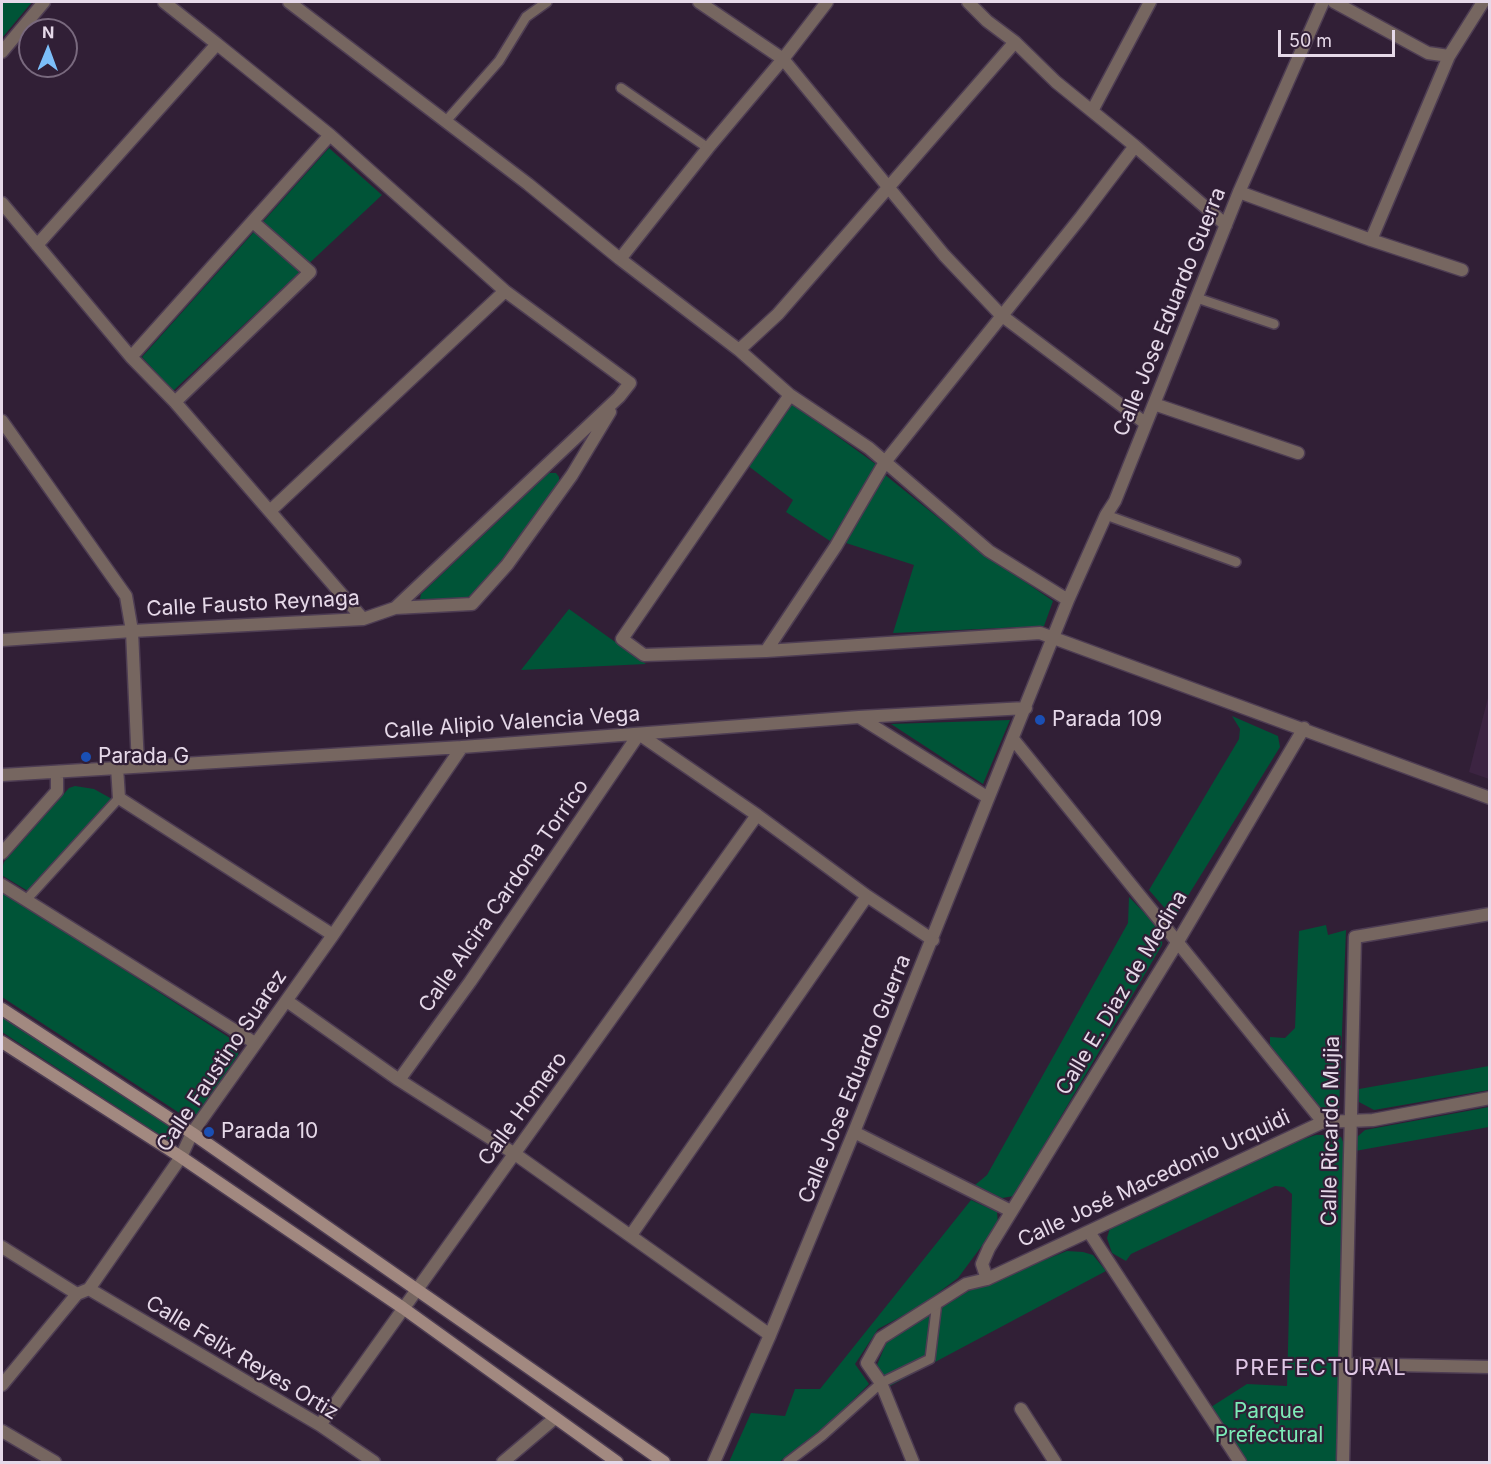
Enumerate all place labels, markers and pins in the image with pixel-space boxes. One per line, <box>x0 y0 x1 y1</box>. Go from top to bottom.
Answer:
place label: Parada 109 <box>1052 707 1162 733</box>
marker: Parada 109 <box>1033 713 1047 727</box>
place label: Parada G <box>98 744 189 770</box>
marker: Parada G <box>79 750 93 764</box>
place label: Parada 10 <box>221 1119 318 1145</box>
marker: Parada 10 <box>202 1125 216 1139</box>

